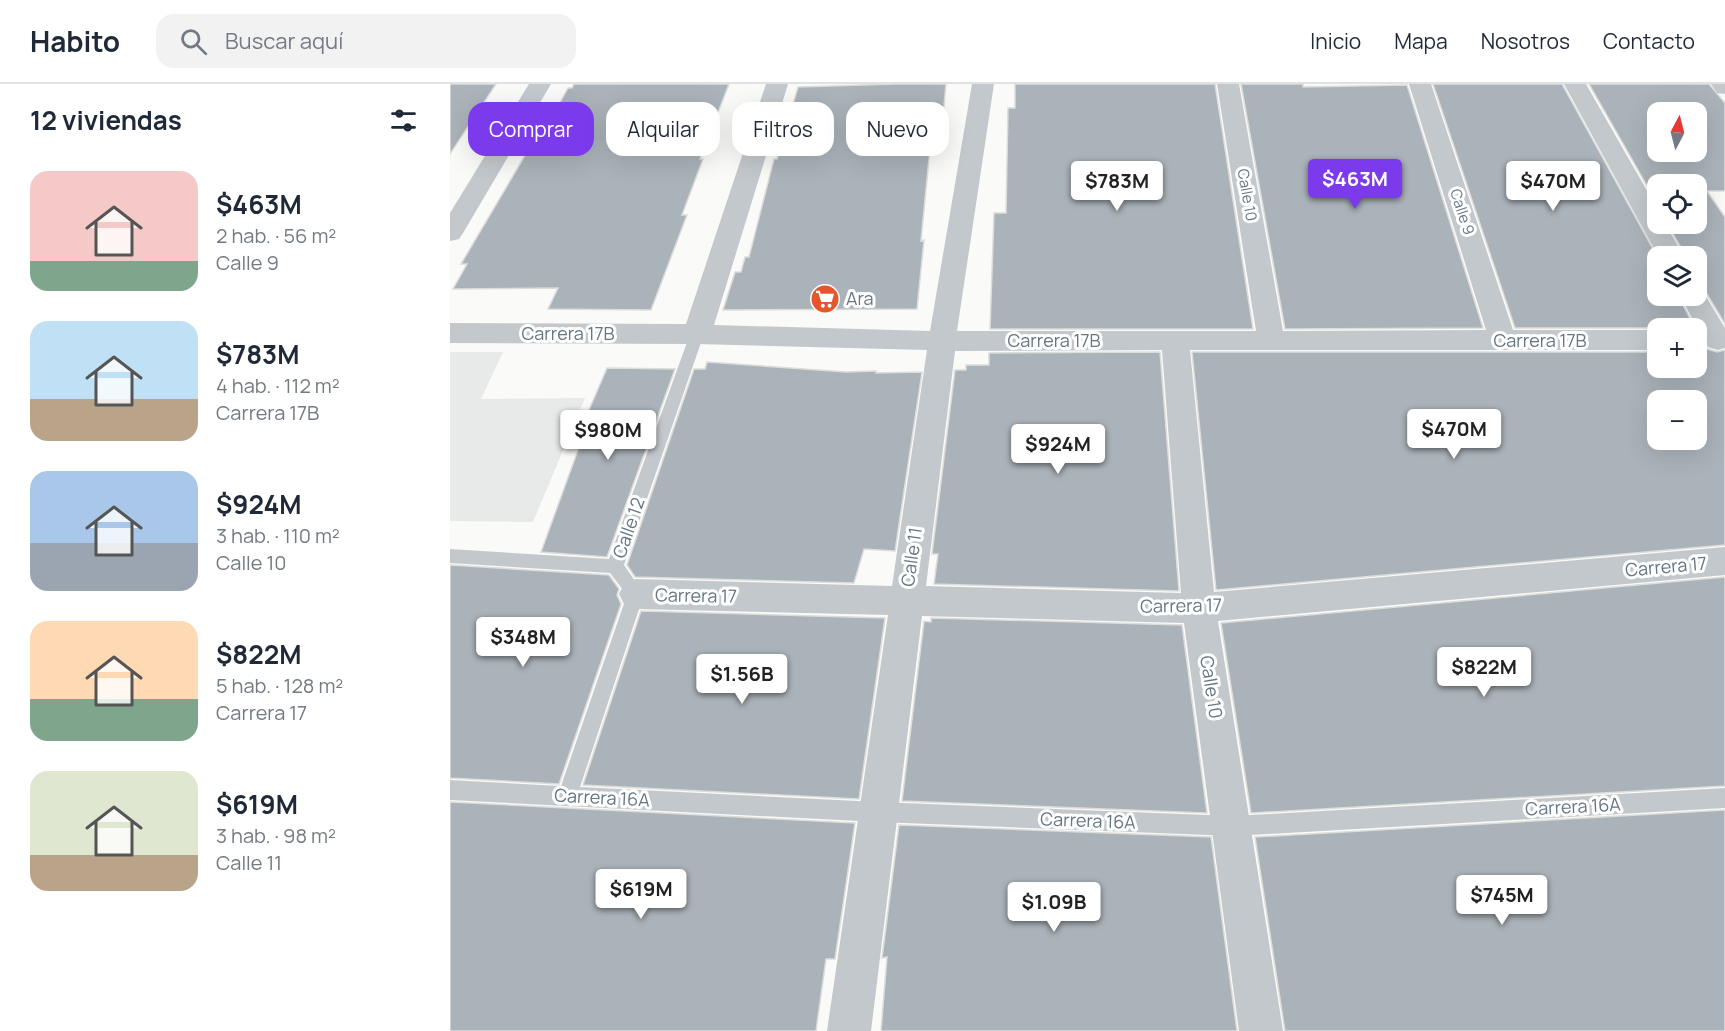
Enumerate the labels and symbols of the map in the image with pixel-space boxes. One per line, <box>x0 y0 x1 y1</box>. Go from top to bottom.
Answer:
north arrow <box>1647 102 1707 162</box>
pin: $463M <box>1313 159 1397 210</box>
pin: $783M <box>1075 161 1159 212</box>
pin: $470M <box>1511 161 1595 212</box>
street label: Calle 10 <box>1233 167 1262 223</box>
street label: Calle 9 <box>1445 186 1480 238</box>
supermarket icon: Ara <box>809 283 841 315</box>
place label: Ara <box>846 286 874 310</box>
street label: Carrera 17B <box>521 321 615 345</box>
street label: Carrera 17B <box>1007 328 1101 352</box>
street label: Carrera 17B <box>1493 328 1587 352</box>
pin: $470M <box>1412 409 1496 460</box>
pin: $980M <box>566 410 650 461</box>
pin: $924M <box>1016 424 1100 475</box>
street label: Calle 12 <box>607 494 650 561</box>
street label: Calle 11 <box>895 526 927 588</box>
street label: Carrera 17 <box>1624 550 1708 582</box>
street label: Carrera 17 <box>655 582 737 608</box>
street label: Carrera 17 <box>1140 592 1222 618</box>
pin: $348M <box>481 617 565 668</box>
pin: $822M <box>1442 647 1526 698</box>
pin: $1.56B <box>693 654 791 705</box>
street label: Calle 10 <box>1195 654 1229 720</box>
street label: Carrera 16A <box>554 783 651 812</box>
street label: Carrera 16A <box>1525 791 1622 820</box>
street label: Carrera 16A <box>1040 806 1137 834</box>
pin: $619M <box>599 869 683 920</box>
pin: $745M <box>1460 875 1544 926</box>
pin: $1.09B <box>1005 882 1103 933</box>

